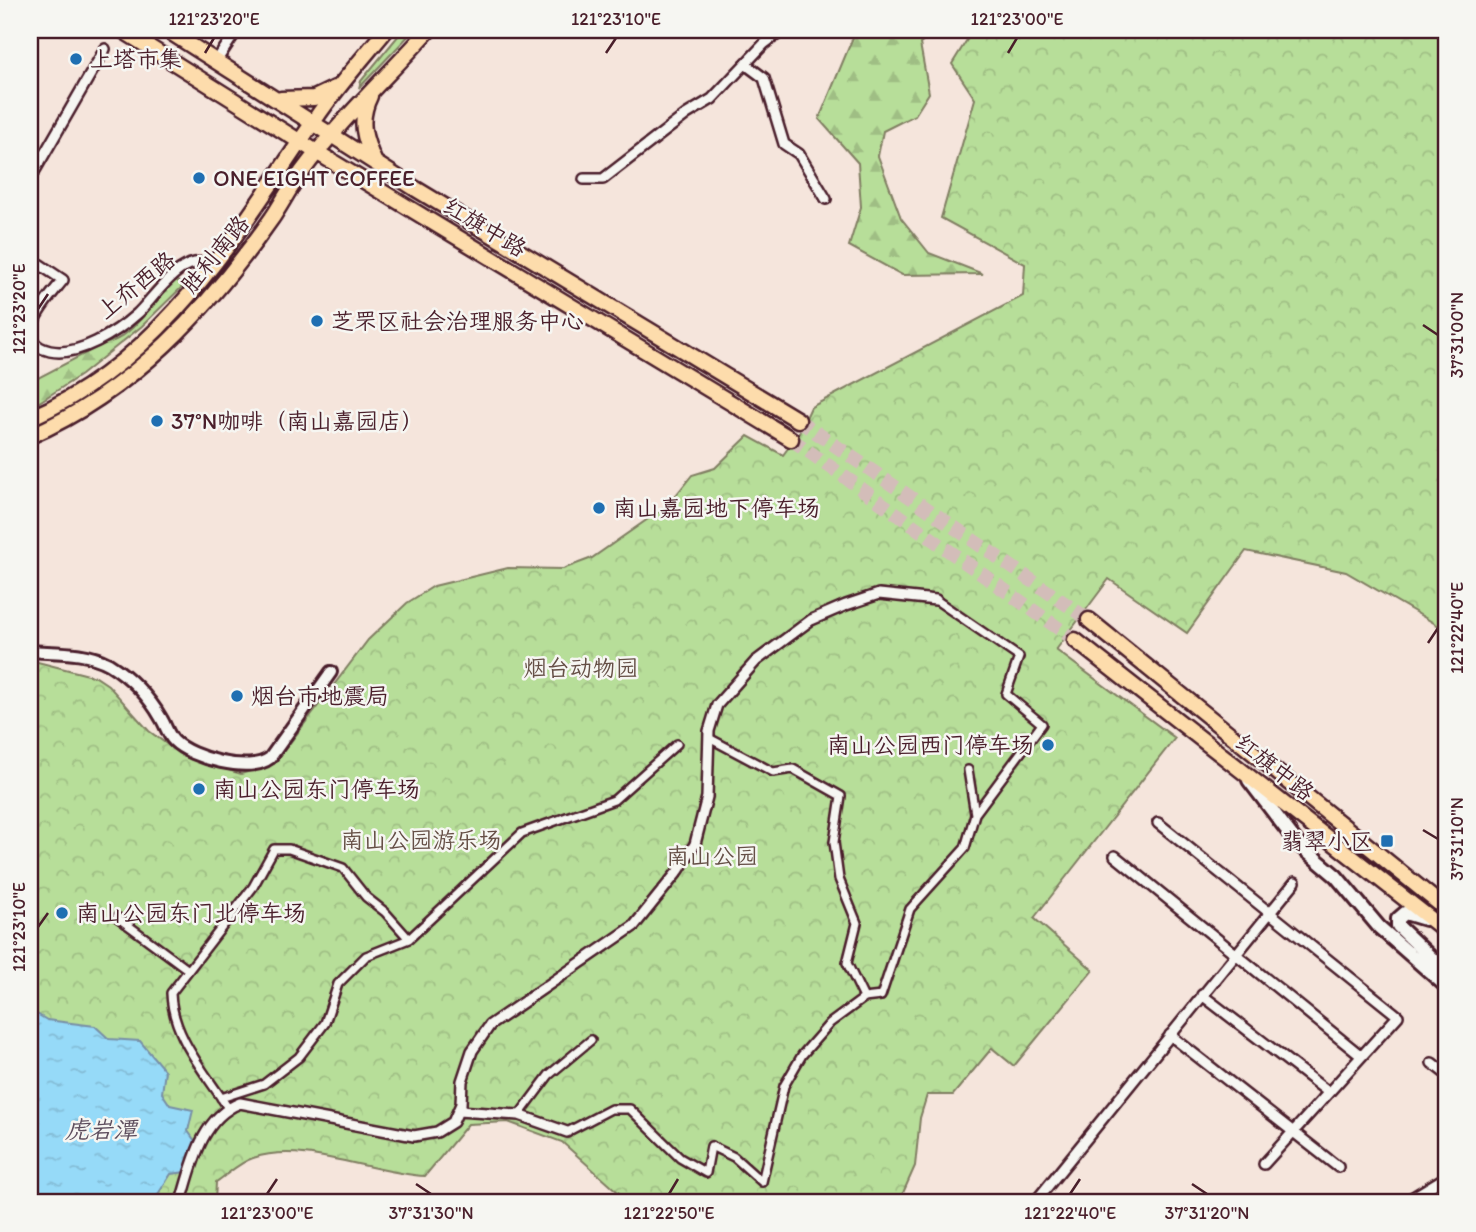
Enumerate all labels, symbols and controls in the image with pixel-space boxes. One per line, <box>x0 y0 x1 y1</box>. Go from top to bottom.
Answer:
text: 121°23'20"E <box>168 8 260 30</box>
text: 121°23'10"E <box>571 8 661 30</box>
text: 121°23'00"E <box>971 8 1063 30</box>
place label: 上塔市集 <box>90 45 182 73</box>
marker: 上塔市集 <box>68 51 84 67</box>
place label: ONE EIGHT COFFEE <box>213 164 415 192</box>
marker: ONE EIGHT COFFEE <box>191 170 207 186</box>
street label: 红旗中路 <box>438 191 532 263</box>
street label: 胜利南路 <box>175 209 255 299</box>
street label: 上夼西路 <box>91 245 181 325</box>
text: 121°23'20"E <box>8 263 30 355</box>
text: 37°31'00"N <box>1446 292 1468 378</box>
place label: 芝罘区社会治理服务中心 <box>331 307 584 335</box>
marker: 芝罘区社会治理服务中心 <box>309 313 325 329</box>
place label: 37°N咖啡（南山嘉园店） <box>171 407 424 435</box>
marker: 37°N咖啡（南山嘉园店） <box>149 413 165 429</box>
place label: 南山嘉园地下停车场 <box>613 494 820 522</box>
marker: 南山嘉园地下停车场 <box>591 500 607 516</box>
text: 121°22'40"E <box>1446 582 1468 674</box>
park label: 烟台动物园 <box>524 654 639 682</box>
place label: 烟台市地震局 <box>251 682 389 710</box>
marker: 烟台市地震局 <box>229 688 245 704</box>
street label: 红旗中路 <box>1230 728 1320 806</box>
place label: 南山公园西门停车场 <box>827 731 1034 759</box>
marker: 南山公园西门停车场 <box>1040 737 1056 753</box>
place label: 南山公园东门停车场 <box>213 775 420 803</box>
marker: 南山公园东门停车场 <box>191 781 207 797</box>
text: 37°31'10"N <box>1446 797 1468 881</box>
park label: 南山公园游乐场 <box>341 826 502 854</box>
place label: 翡翠小区 <box>1281 827 1373 855</box>
marker: 翡翠小区 <box>1379 833 1395 849</box>
park label: 南山公园 <box>666 842 758 870</box>
text: 121°23'10"E <box>8 882 30 972</box>
place label: 南山公园东门北停车场 <box>76 899 306 927</box>
marker: 南山公园东门北停车场 <box>54 905 70 921</box>
water label: 虎岩潭 <box>65 1115 139 1144</box>
text: 121°23'00"E <box>221 1202 313 1224</box>
text: 37°31'30"N <box>388 1202 474 1224</box>
text: 121°22'50"E <box>624 1202 714 1224</box>
text: 121°22'40"E <box>1024 1202 1116 1224</box>
text: 37°31'20"N <box>1165 1202 1249 1224</box>

